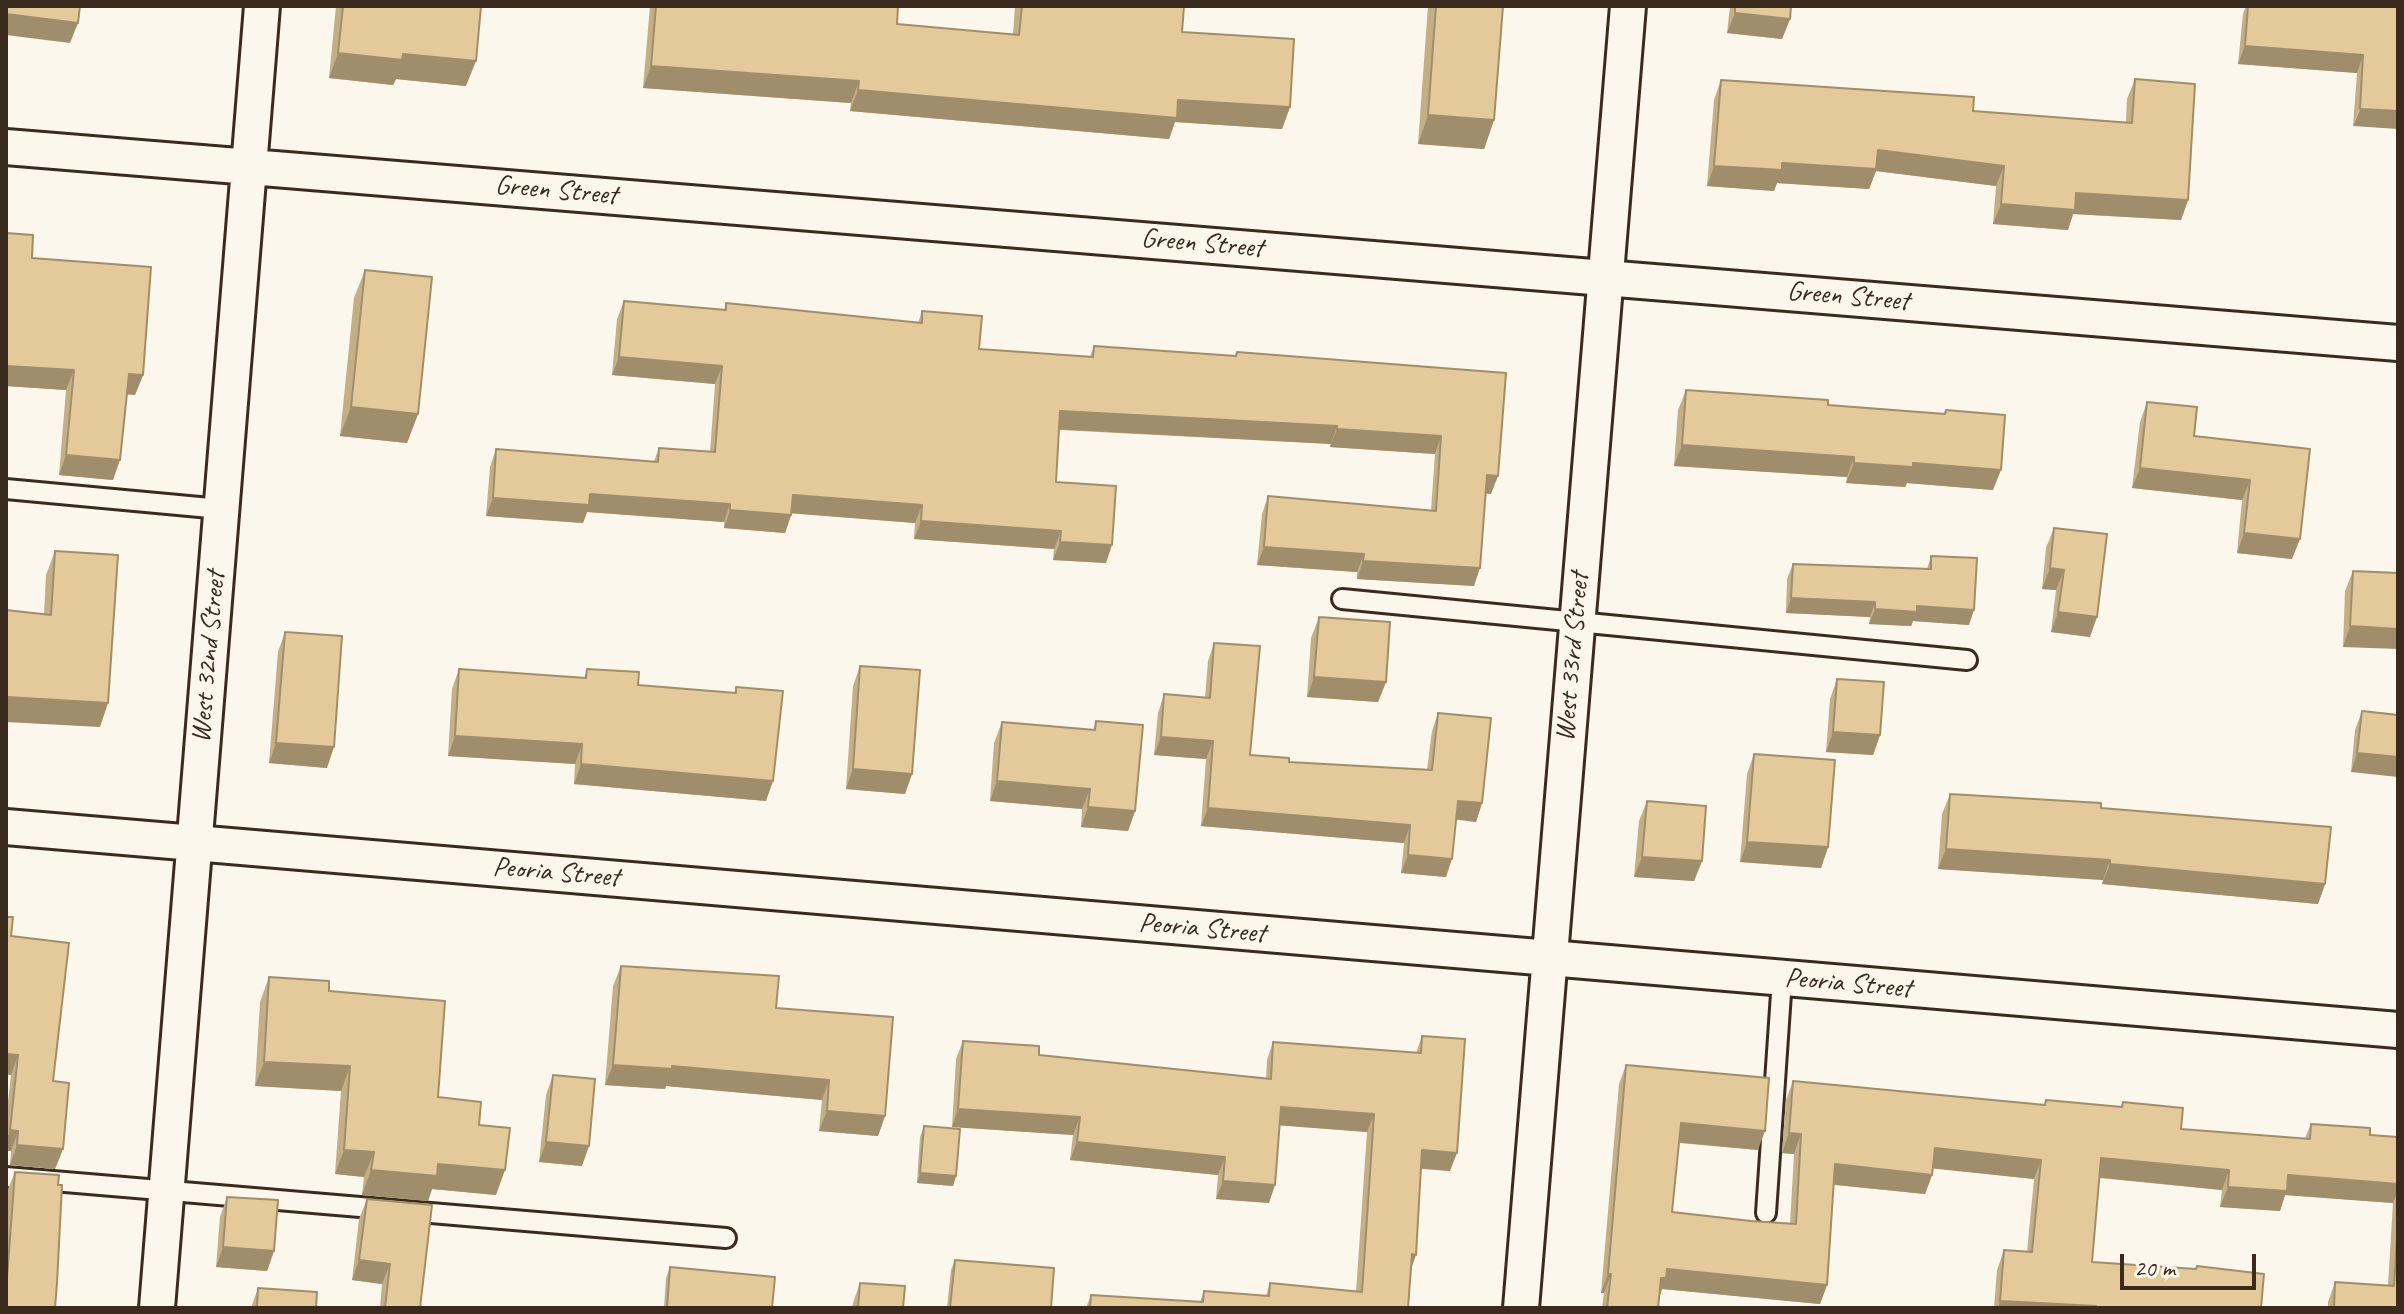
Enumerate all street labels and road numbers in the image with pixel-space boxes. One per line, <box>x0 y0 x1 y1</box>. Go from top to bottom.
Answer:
street label: Green Street <box>494 169 618 213</box>
street label: Green Street <box>1140 222 1264 266</box>
street label: Green Street <box>1786 275 1910 319</box>
street label: West 32nd Street <box>185 570 233 744</box>
street label: West 33rd Street <box>1549 571 1597 743</box>
street label: Peoria Street <box>491 851 621 895</box>
street label: Peoria Street <box>1137 907 1267 951</box>
street label: Peoria Street <box>1783 962 1913 1006</box>

